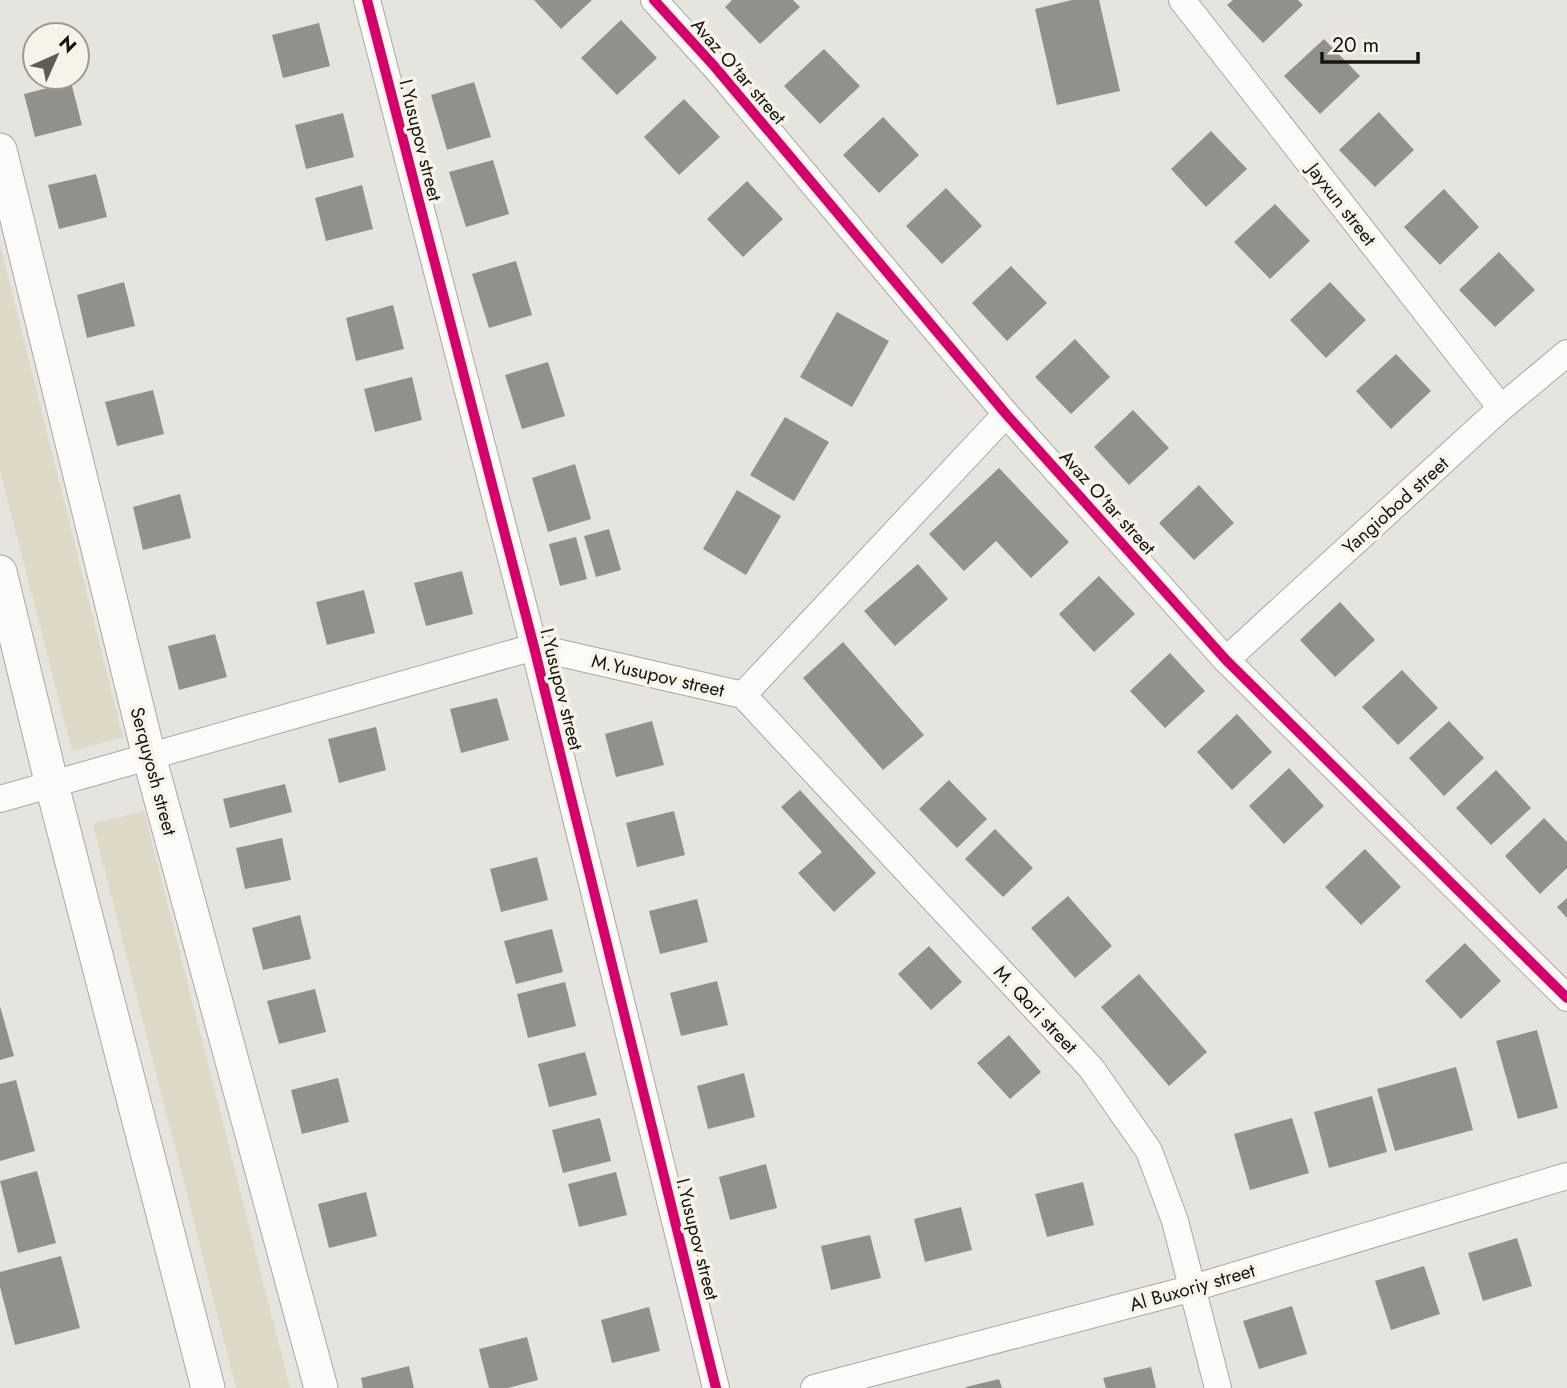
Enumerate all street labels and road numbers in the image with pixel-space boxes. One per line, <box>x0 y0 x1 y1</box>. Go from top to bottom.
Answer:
street label: Avaz O'tar street <box>685 12 793 130</box>
street label: I.Yusupov street <box>392 76 449 204</box>
street label: Jayxun street <box>1299 155 1383 252</box>
street label: Avaz O'tar street <box>1053 444 1162 561</box>
street label: Yangiobod street <box>1336 450 1455 560</box>
street label: I.Yusupov street <box>533 625 590 753</box>
street label: M.Yusupov street <box>589 647 727 704</box>
street label: Serquyosh street <box>123 704 184 839</box>
street label: M. Qori street <box>988 959 1084 1060</box>
street label: I.Yusupov street <box>669 1175 726 1303</box>
street label: Al Buxoriy street <box>1126 1257 1258 1318</box>

